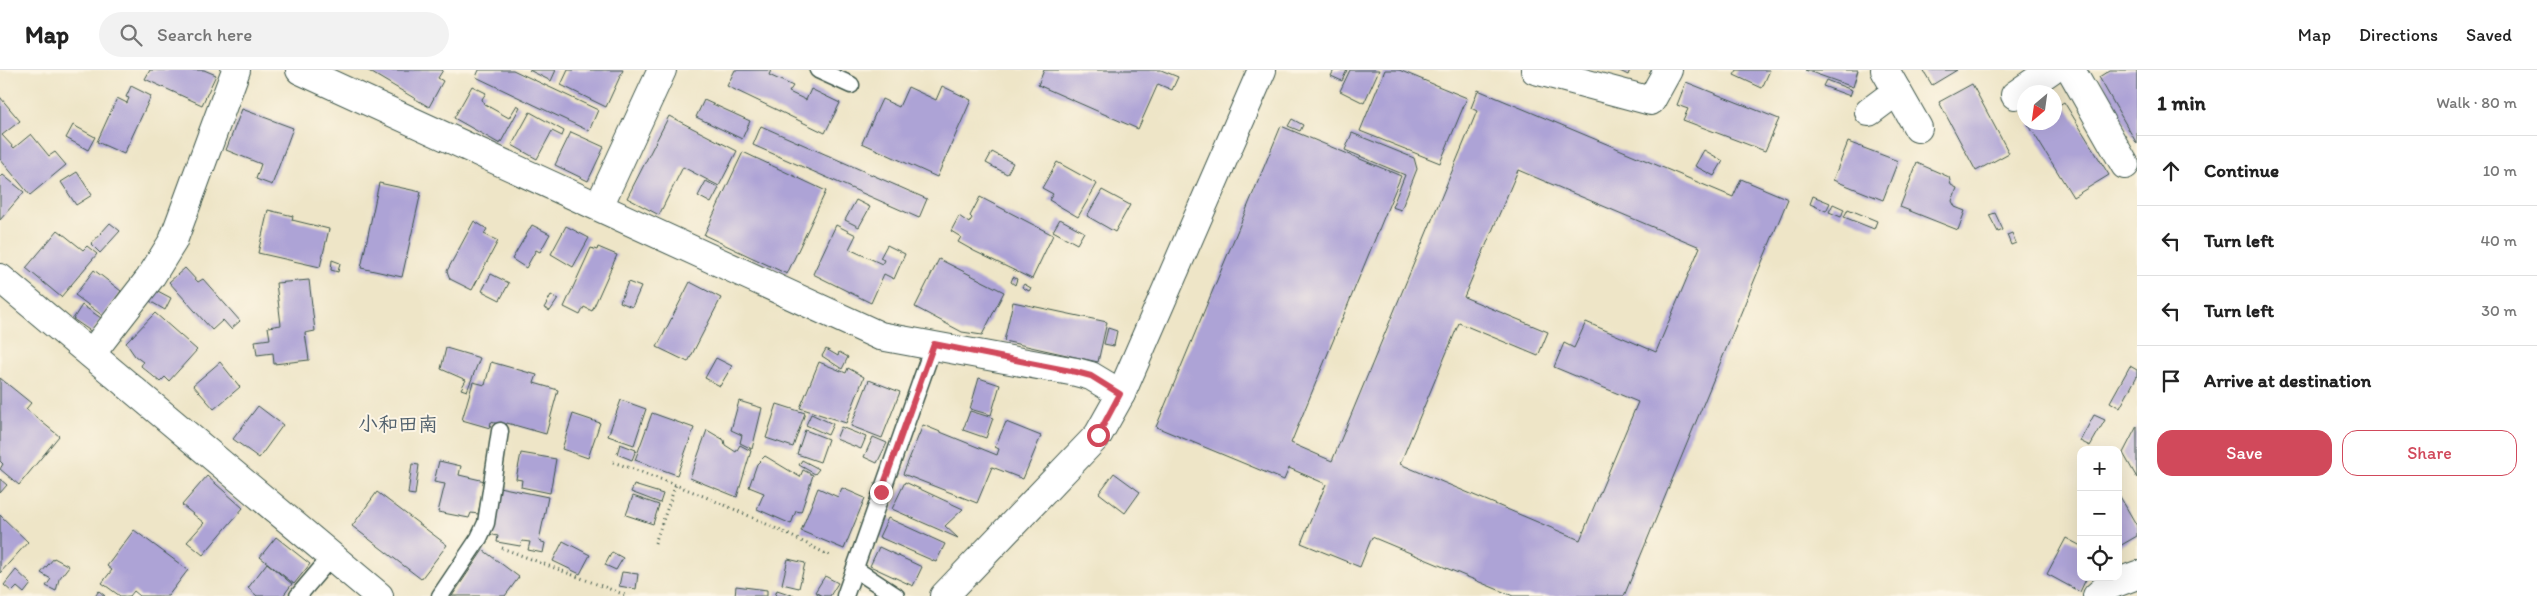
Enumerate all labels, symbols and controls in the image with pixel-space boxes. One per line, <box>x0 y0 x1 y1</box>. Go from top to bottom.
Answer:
search box <box>99 12 449 57</box>
text: Map <box>25 20 69 49</box>
icon: search <box>117 21 145 49</box>
text: Search here <box>157 23 252 46</box>
text: Map <box>2298 24 2331 46</box>
text: Directions <box>2359 24 2438 46</box>
text: Saved <box>2466 24 2512 46</box>
north arrow <box>2017 85 2062 130</box>
text: 1 min <box>2157 90 2206 115</box>
text: Walk · 80 m <box>2436 93 2517 112</box>
icon: ahead <box>2157 157 2185 185</box>
text: Continue <box>2204 159 2279 182</box>
text: 10 m <box>2483 161 2517 180</box>
icon: left <box>2157 227 2185 255</box>
text: Turn left <box>2204 229 2274 252</box>
text: 40 m <box>2480 231 2517 250</box>
icon: left <box>2157 297 2185 325</box>
text: Turn left <box>2204 299 2274 322</box>
text: 30 m <box>2481 301 2517 320</box>
icon: arrive <box>2157 367 2185 395</box>
text: Arrive at destination <box>2204 369 2371 392</box>
district label: 小和田南 <box>358 412 438 436</box>
route start <box>1087 424 1110 447</box>
button: Save <box>2157 430 2332 476</box>
button: Share <box>2342 430 2517 476</box>
map controls <box>2077 446 2122 581</box>
button: + <box>2077 446 2122 491</box>
route end <box>870 481 893 504</box>
button: − <box>2077 491 2122 536</box>
button: locate <box>2077 536 2122 581</box>

